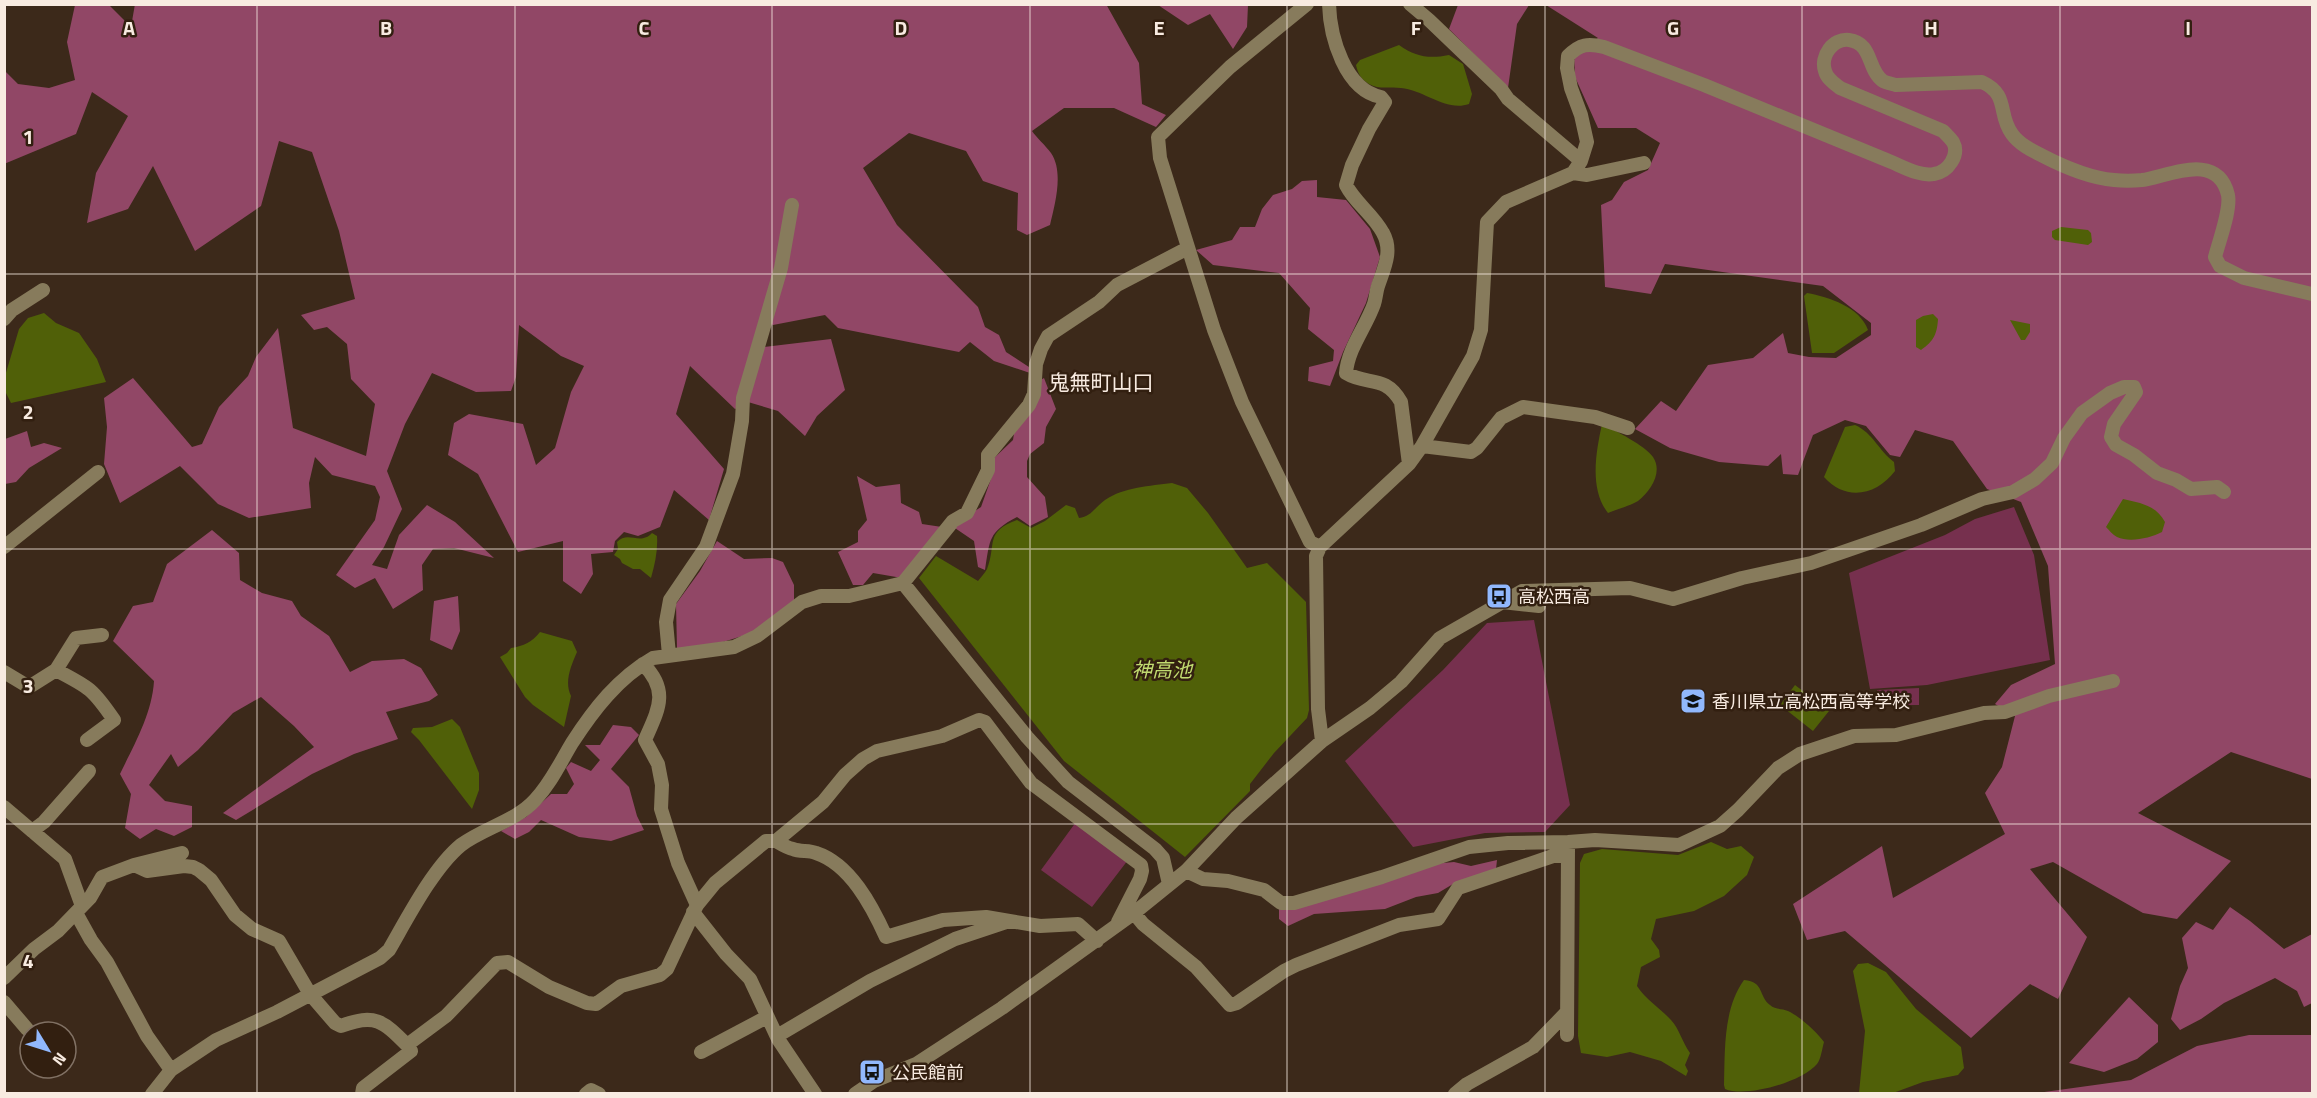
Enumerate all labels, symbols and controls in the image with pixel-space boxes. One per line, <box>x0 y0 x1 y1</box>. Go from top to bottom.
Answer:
text: A <box>123 12 135 43</box>
text: B <box>380 12 392 43</box>
text: C <box>639 12 650 43</box>
text: D <box>895 12 907 43</box>
text: E <box>1153 12 1165 43</box>
text: F <box>1411 12 1422 43</box>
text: G <box>1667 12 1679 43</box>
text: H <box>1924 12 1938 43</box>
text: I <box>2185 12 2191 43</box>
text: 1 <box>22 121 34 152</box>
district label: 鬼無町山口 <box>1049 366 1154 398</box>
text: 2 <box>22 396 34 427</box>
bus stop icon: 高松西高 <box>1484 581 1514 611</box>
place label: 高松西高 <box>1518 583 1590 610</box>
water label: 神高池 <box>1132 654 1194 685</box>
text: 3 <box>22 670 34 701</box>
school or university icon: 香川県立高松西高等学校 <box>1678 686 1708 716</box>
place label: 香川県立高松西高等学校 <box>1712 688 1910 715</box>
text: 4 <box>22 945 34 976</box>
north arrow <box>18 1020 78 1080</box>
text: N <box>47 1047 73 1071</box>
bus stop icon: 公民館前 <box>857 1057 887 1087</box>
place label: 公民館前 <box>892 1059 964 1086</box>

